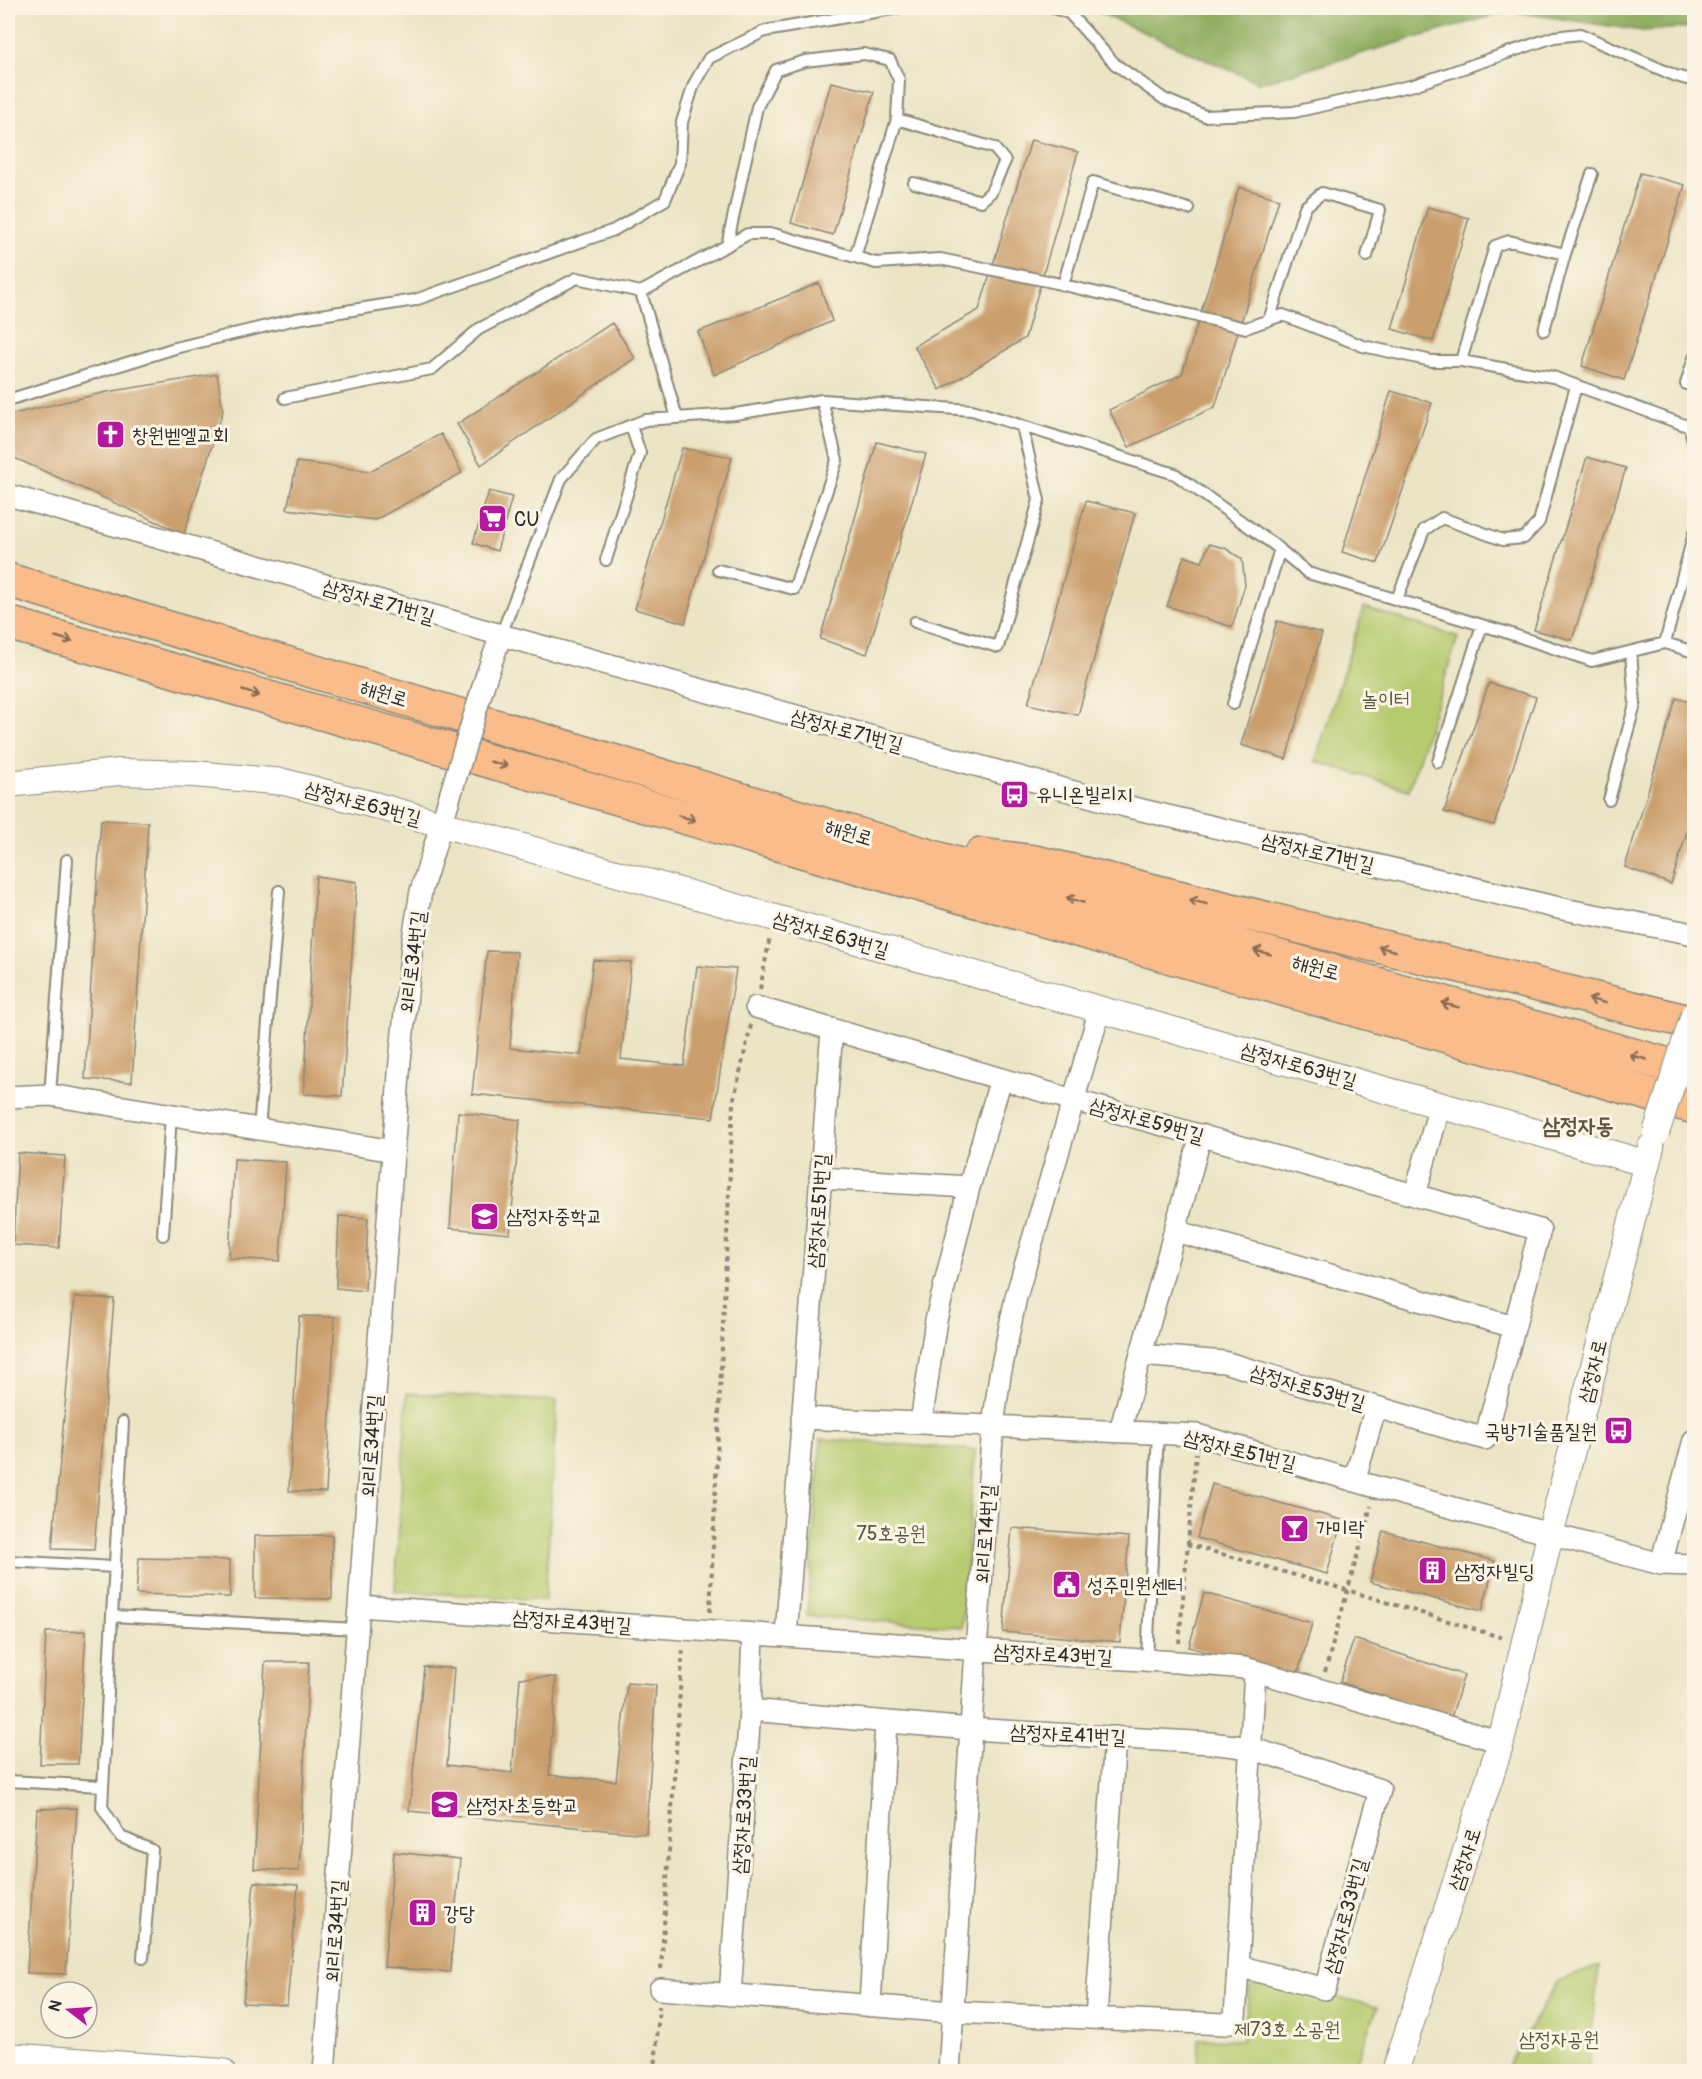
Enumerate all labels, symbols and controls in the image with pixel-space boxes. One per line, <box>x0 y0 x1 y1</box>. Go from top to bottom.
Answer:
church icon: 창원벧엘교회 <box>95 419 127 451</box>
place label: 창원벧엘교회 <box>132 423 229 448</box>
supermarket icon: CU <box>477 503 509 535</box>
place label: CU <box>514 507 540 532</box>
street label: 삼정자로71번길 <box>320 574 438 629</box>
one-way arrow <box>54 634 73 645</box>
street label: 해원로 <box>357 674 411 712</box>
park label: 놀이터 <box>1362 687 1410 712</box>
one-way arrow <box>241 688 260 699</box>
street label: 삼정자로71번길 <box>788 704 906 757</box>
one-way arrow <box>489 759 508 770</box>
street label: 삼정자로63번길 <box>302 776 424 831</box>
bus stop icon: 유니온빌리지 <box>999 778 1031 810</box>
place label: 유니온빌리지 <box>1036 782 1133 807</box>
one-way arrow <box>677 813 696 824</box>
street label: 해원로 <box>822 813 876 851</box>
street label: 삼정자로71번길 <box>1259 827 1377 878</box>
one-way arrow <box>1066 894 1085 905</box>
one-way arrow <box>1188 895 1207 907</box>
street label: 삼정자로63번길 <box>770 906 892 963</box>
street label: 외리로34번길 <box>394 909 431 1015</box>
one-way arrow <box>1378 942 1397 954</box>
one-way arrow <box>1253 946 1272 958</box>
street label: 해원로 <box>1289 949 1342 986</box>
one-way arrow <box>1587 994 1606 1006</box>
one-way arrow <box>1441 998 1460 1010</box>
street label: 삼정자로63번길 <box>1238 1037 1360 1094</box>
one-way arrow <box>1629 1050 1648 1062</box>
street label: 삼정자로59번길 <box>1087 1092 1207 1149</box>
district label: 삼정자동 <box>1543 1112 1614 1140</box>
street label: 삼정자로51번길 <box>802 1153 835 1269</box>
school or university icon: 삼정자중학교 <box>469 1200 501 1232</box>
place label: 삼정자중학교 <box>506 1204 603 1229</box>
street label: 삼정자로 <box>1573 1337 1612 1405</box>
street label: 삼정자로53번길 <box>1247 1359 1368 1416</box>
street label: 외리로34번길 <box>355 1394 388 1498</box>
bus stop icon: 국방기술품질원 <box>1602 1415 1634 1447</box>
place label: 국방기술품질원 <box>1484 1419 1597 1444</box>
street label: 삼정자로51번길 <box>1181 1424 1299 1477</box>
street label: 외리로14번길 <box>970 1483 1001 1585</box>
bar icon: 가미락 <box>1279 1512 1311 1544</box>
place label: 가미락 <box>1316 1516 1364 1541</box>
park label: 75호공원 <box>856 1521 926 1546</box>
building icon: 삼정자빌딩 <box>1417 1555 1449 1587</box>
place label: 삼정자빌딩 <box>1454 1559 1534 1584</box>
public building icon: 성주민원센터 <box>1050 1569 1082 1601</box>
place label: 성주민원센터 <box>1087 1573 1184 1598</box>
street label: 삼정자로43번길 <box>512 1605 632 1638</box>
street label: 삼정자로43번길 <box>993 1639 1113 1670</box>
street label: 삼정자로41번길 <box>1009 1719 1127 1750</box>
street label: 삼정자로33번길 <box>727 1755 760 1875</box>
school or university icon: 삼정자초등학교 <box>429 1789 461 1821</box>
place label: 삼정자초등학교 <box>466 1793 579 1818</box>
street label: 삼정자로 <box>1443 1825 1486 1894</box>
street label: 삼정자로33번길 <box>1318 1855 1373 1977</box>
street label: 외리로34번길 <box>319 1879 352 1983</box>
building icon: 강당 <box>406 1897 438 1929</box>
place label: 강당 <box>443 1901 475 1926</box>
north arrow <box>39 1980 99 2040</box>
text: N <box>44 1998 67 2014</box>
park label: 제73호 소공원 <box>1234 2017 1340 2042</box>
park label: 삼정자공원 <box>1519 2027 1599 2052</box>

